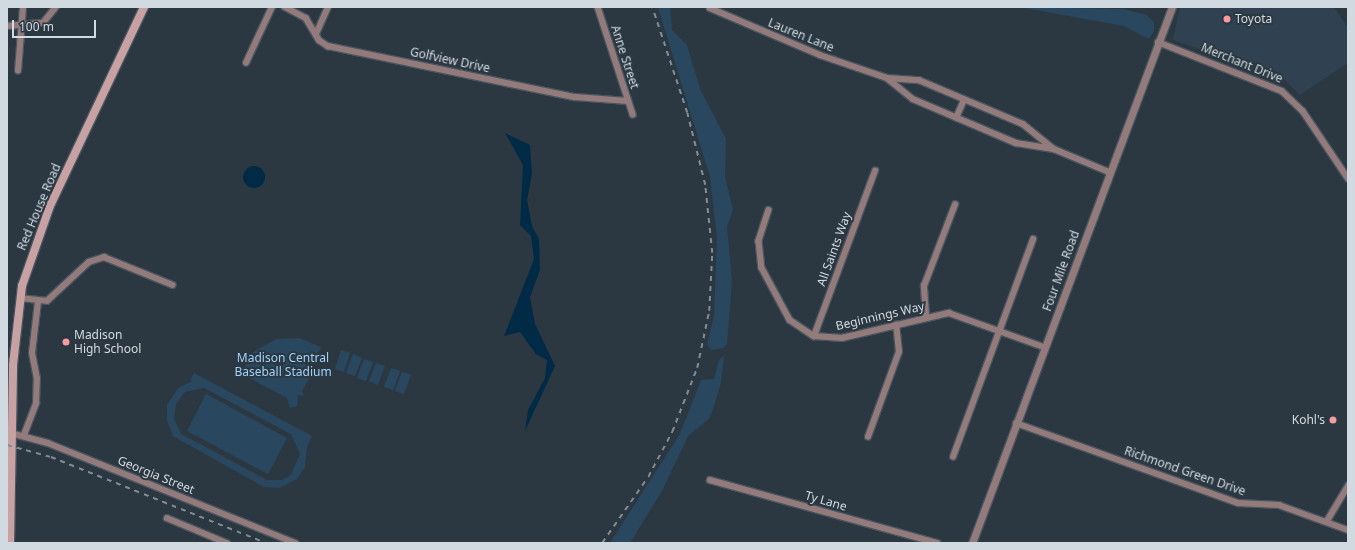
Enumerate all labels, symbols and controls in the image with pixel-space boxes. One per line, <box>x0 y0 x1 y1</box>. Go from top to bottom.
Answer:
scale bar <box>14 12 98 38</box>
place label: Toyota <box>1235 12 1272 26</box>
marker: Toyota <box>1222 14 1232 24</box>
street label: Lauren Lane <box>766 15 836 55</box>
text: 100 m <box>19 18 54 35</box>
street label: Anne Street <box>608 23 642 91</box>
street label: Merchant Drive <box>1199 40 1285 86</box>
street label: Golfview Drive <box>409 45 491 75</box>
street label: Red House Road <box>14 161 64 253</box>
street label: All Saints Way <box>814 210 854 288</box>
street label: Four Mile Road <box>1040 229 1082 313</box>
street label: Beginnings Way <box>834 299 926 333</box>
place label: Madison High School <box>74 328 141 356</box>
marker: Madison High School <box>61 337 71 347</box>
park label: Madison Central Baseball Stadium <box>234 351 332 379</box>
place label: Kohl's <box>1292 413 1325 427</box>
marker: Kohl's <box>1328 415 1338 425</box>
street label: Richmond Green Drive <box>1122 443 1248 499</box>
street label: Georgia Street <box>116 453 196 497</box>
street label: Ty Lane <box>803 488 849 514</box>

